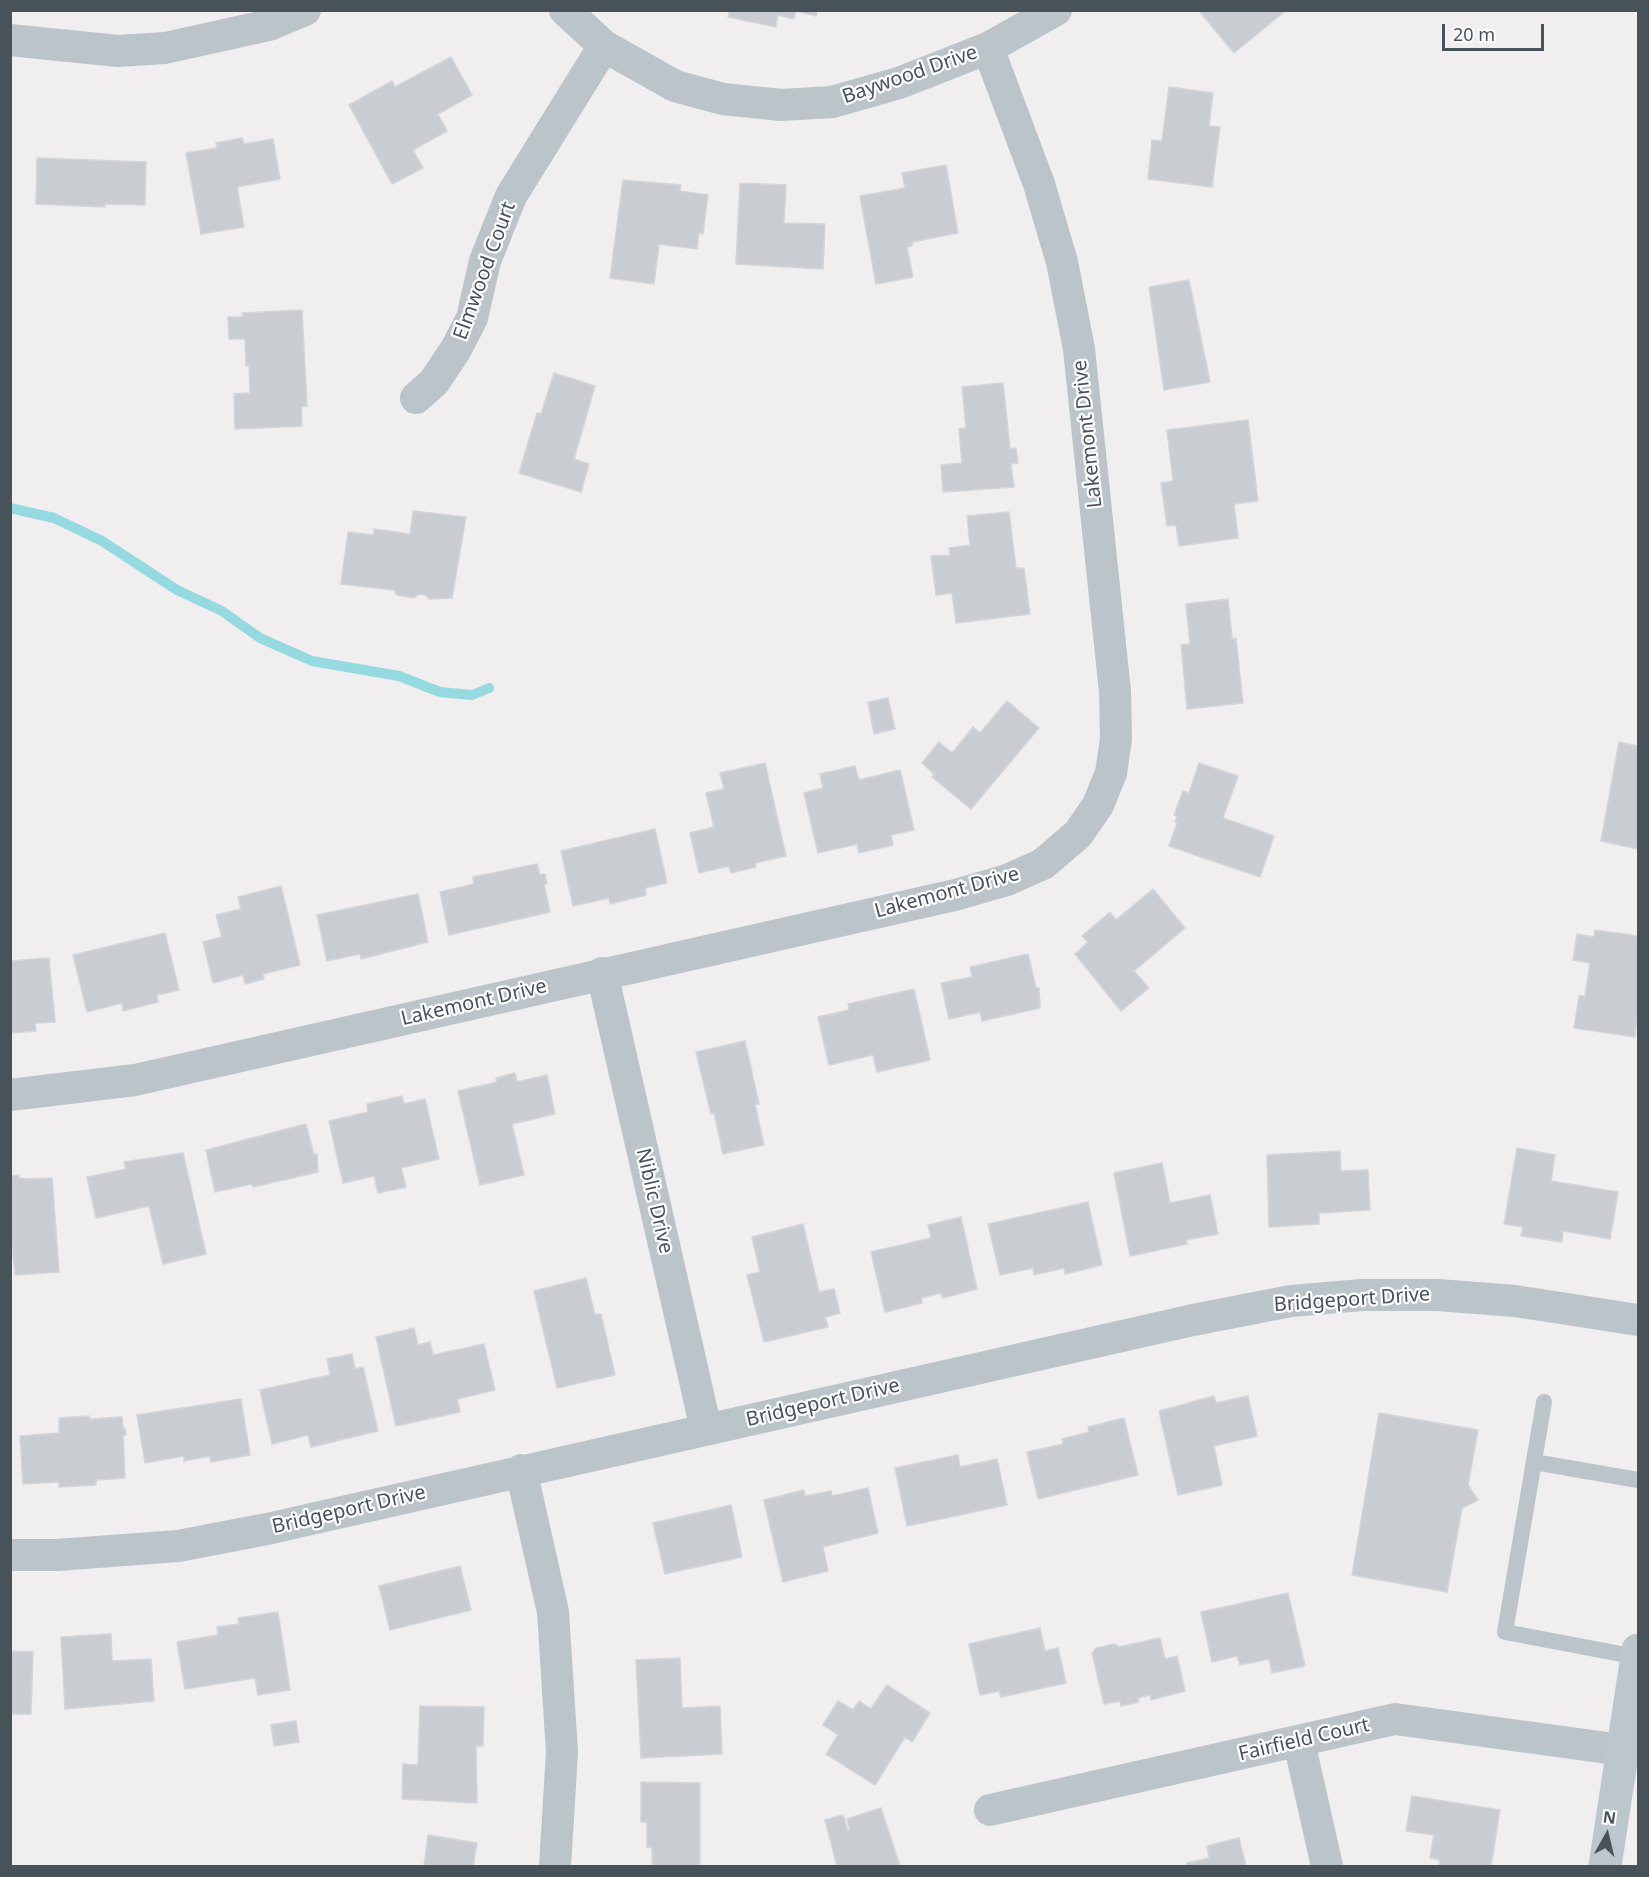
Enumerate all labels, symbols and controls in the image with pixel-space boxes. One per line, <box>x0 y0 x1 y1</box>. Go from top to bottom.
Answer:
scale bar <box>1445 12 1547 50</box>
text: 20 m <box>1453 22 1495 46</box>
street label: Baywood Drive <box>839 41 981 109</box>
street label: Elmwood Court <box>449 199 521 343</box>
street label: Lakemont Drive <box>1068 359 1108 509</box>
street label: Lakemont Drive <box>872 862 1022 924</box>
street label: Lakemont Drive <box>399 975 549 1031</box>
street label: Niblic Drive <box>630 1146 678 1256</box>
street label: Bridgeport Drive <box>1273 1283 1431 1317</box>
street label: Bridgeport Drive <box>744 1374 902 1432</box>
street label: Bridgeport Drive <box>270 1481 428 1539</box>
street label: Fairfield Court <box>1236 1713 1372 1767</box>
north arrow <box>1577 1805 1637 1865</box>
text: N <box>1602 1805 1617 1829</box>

